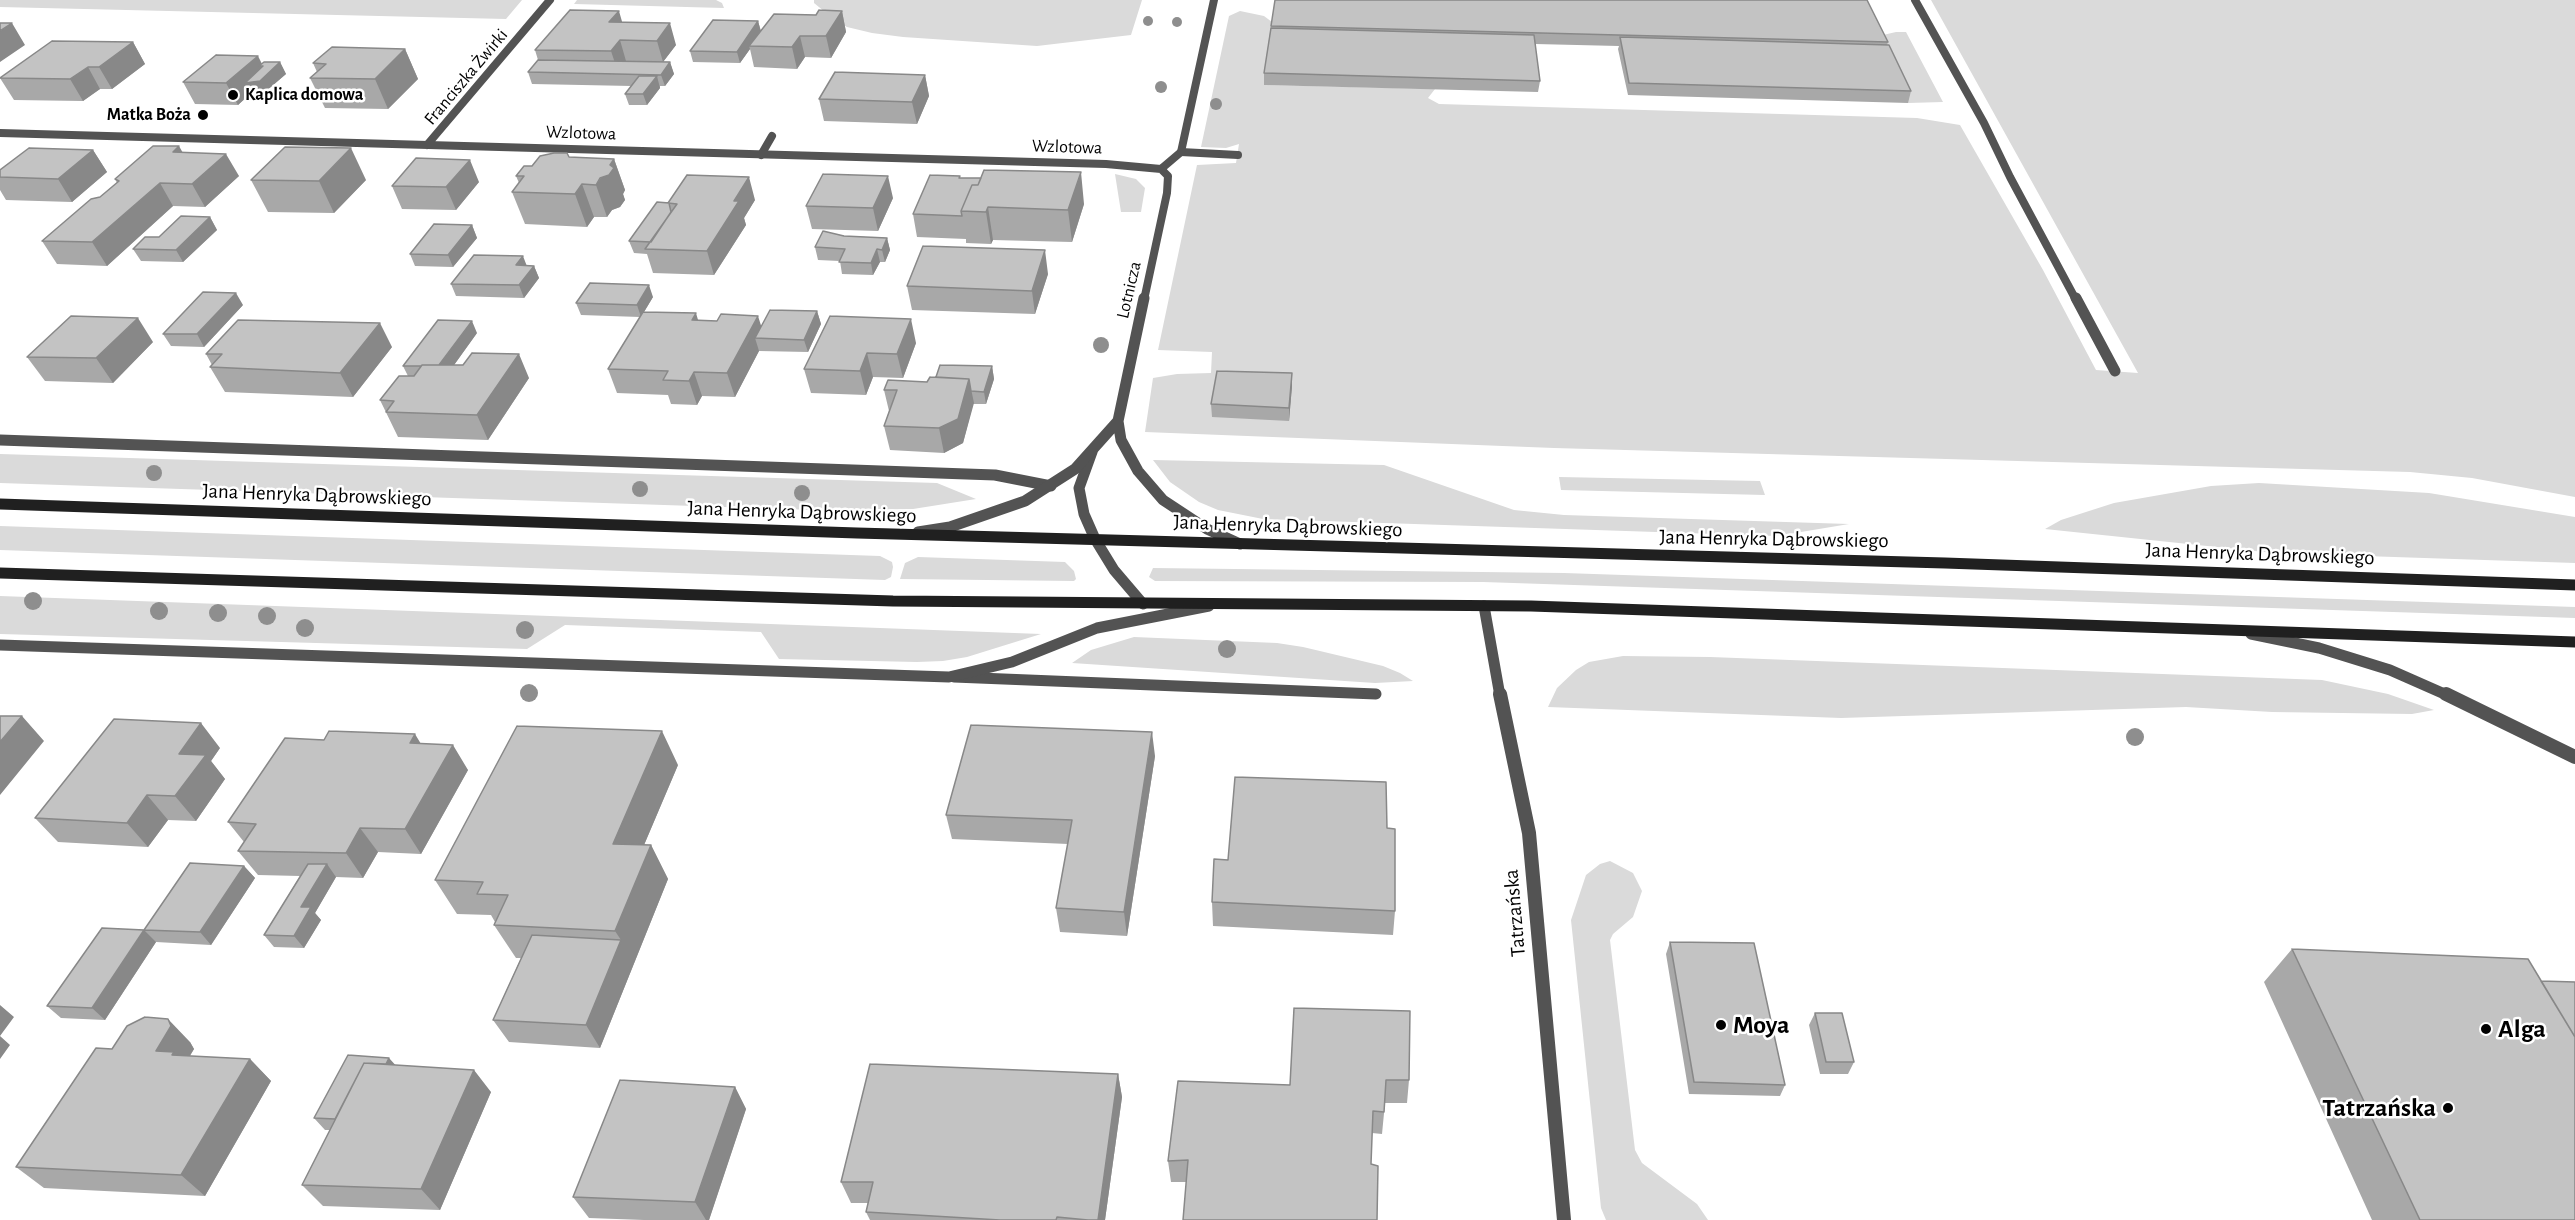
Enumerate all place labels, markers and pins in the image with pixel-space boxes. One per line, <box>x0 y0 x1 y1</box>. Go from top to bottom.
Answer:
place label: Kaplica domowa <box>245 84 363 106</box>
marker: Kaplica domowa <box>226 88 240 102</box>
place label: Matka Boża <box>107 104 191 126</box>
marker: Matka Boża <box>196 108 210 122</box>
place label: Moya <box>1733 1009 1790 1041</box>
place label: Alga <box>2498 1013 2546 1045</box>
marker: Moya <box>1714 1018 1728 1032</box>
marker: Alga <box>2479 1022 2493 1036</box>
place label: Tatrzańska <box>2322 1092 2436 1124</box>
marker: Tatrzańska <box>2441 1101 2455 1115</box>

